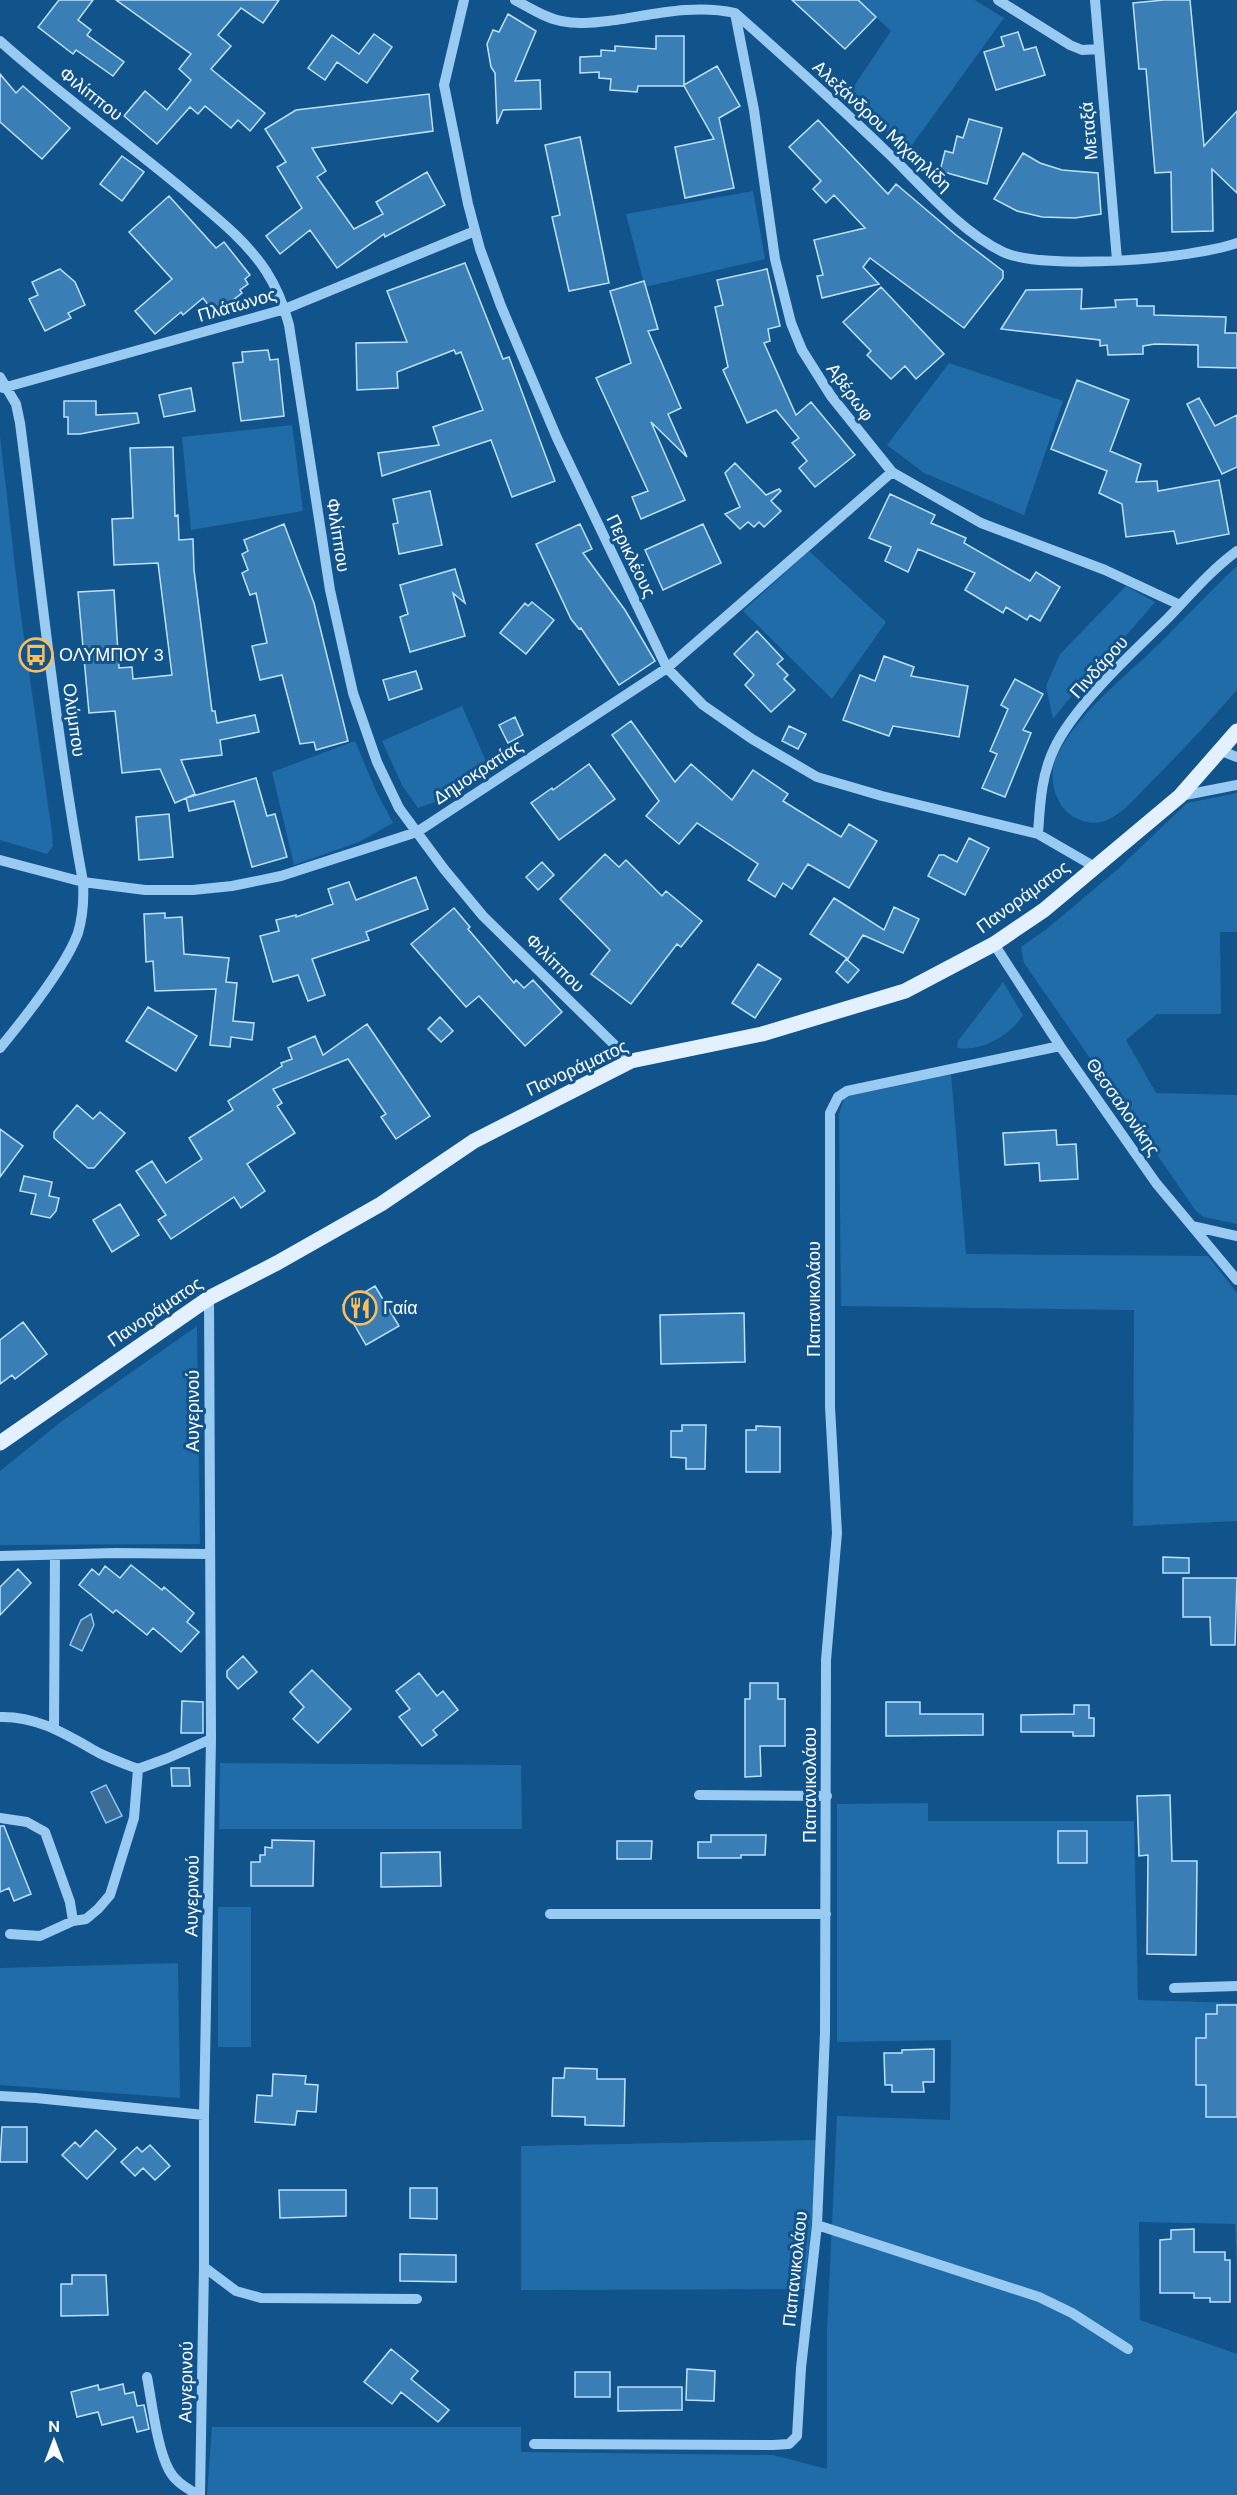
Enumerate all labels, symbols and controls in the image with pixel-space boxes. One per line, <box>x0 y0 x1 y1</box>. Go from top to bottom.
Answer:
street label: Aλεξάνδρου Mιχαηλίδη <box>807 55 957 197</box>
street label: Φιλίππου <box>54 62 128 126</box>
street label: Μεταξά <box>1075 101 1103 161</box>
street label: Πλάτωνος <box>195 282 279 328</box>
street label: Αβέρωφ <box>821 358 879 426</box>
street label: Φιλίππου <box>320 496 356 574</box>
street label: Περικλέους <box>601 510 662 602</box>
street label: Πινδάρου <box>1064 631 1134 703</box>
bus stop icon: ΟΛΥΜΠΟΥ 3 <box>18 637 54 673</box>
place label: ΟΛΥΜΠΟΥ 3 <box>59 643 164 667</box>
street label: Ολύμπου <box>57 682 91 758</box>
street label: Δημοκρατίας <box>429 734 528 810</box>
street label: Πανοράματος <box>972 855 1075 939</box>
street label: Φιλίππου <box>520 928 590 998</box>
street label: Πανοράματος <box>522 1034 632 1102</box>
street label: Θεσσαλονίκης <box>1080 1053 1166 1161</box>
street label: Παπανικολάου <box>802 1241 826 1357</box>
street label: Πανοράματος <box>103 1271 207 1353</box>
restaurant icon: Γαία <box>342 1290 378 1326</box>
place label: Γαία <box>383 1296 418 1320</box>
street label: Αυγερινού <box>181 1370 205 1452</box>
street label: Παπανικολάου <box>798 1727 822 1843</box>
street label: Αυγερινού <box>179 1855 205 1937</box>
street label: Παπανικολάου <box>777 2210 813 2328</box>
street label: Αυγερινού <box>173 2341 199 2423</box>
north arrow <box>24 2411 84 2471</box>
text: N <box>48 2416 60 2437</box>

